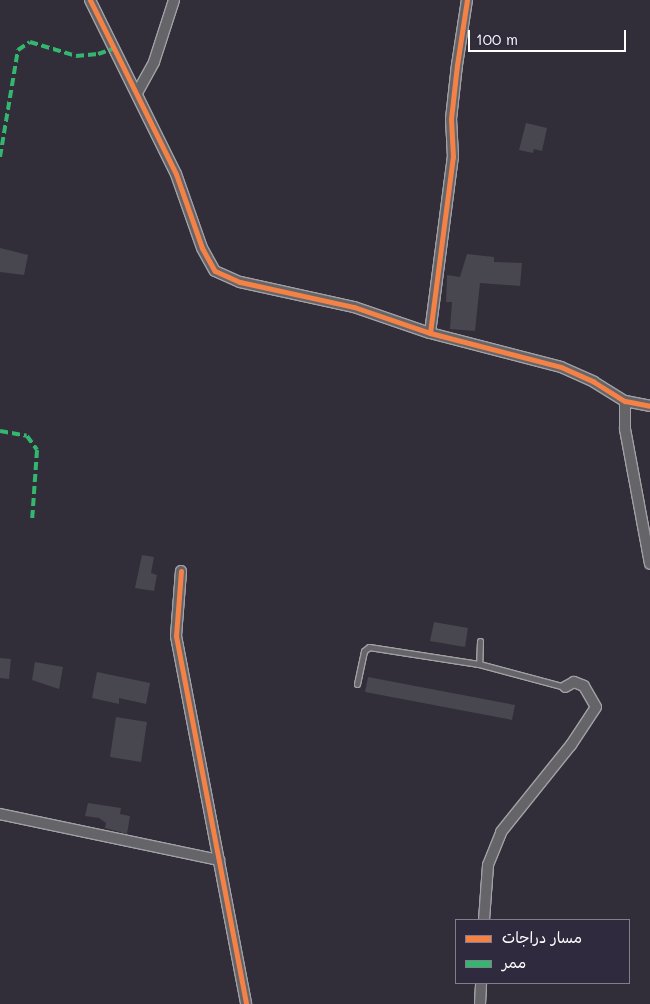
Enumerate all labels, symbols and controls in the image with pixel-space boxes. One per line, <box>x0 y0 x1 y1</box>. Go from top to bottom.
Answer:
scale bar <box>470 20 628 52</box>
text: 100 m <box>476 29 518 49</box>
legend <box>455 919 630 984</box>
text: مسار دراجات <box>502 927 582 947</box>
text: ممر <box>502 952 526 972</box>

